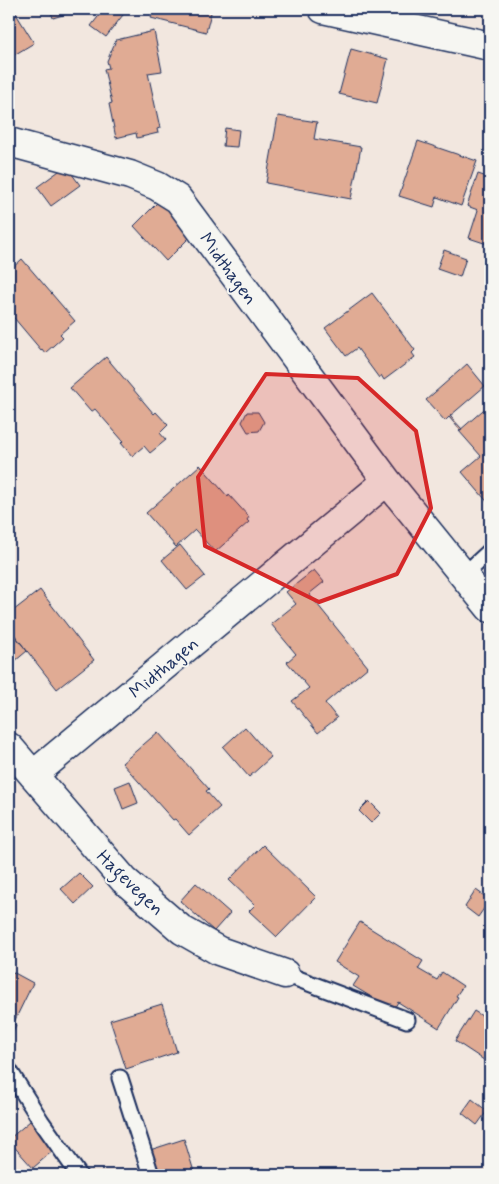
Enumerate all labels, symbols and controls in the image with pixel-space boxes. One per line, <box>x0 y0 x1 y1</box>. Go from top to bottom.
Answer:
street label: Midthagen <box>192 228 263 311</box>
street label: Midthagen <box>124 632 205 705</box>
street label: Hagevegen <box>89 845 169 924</box>

